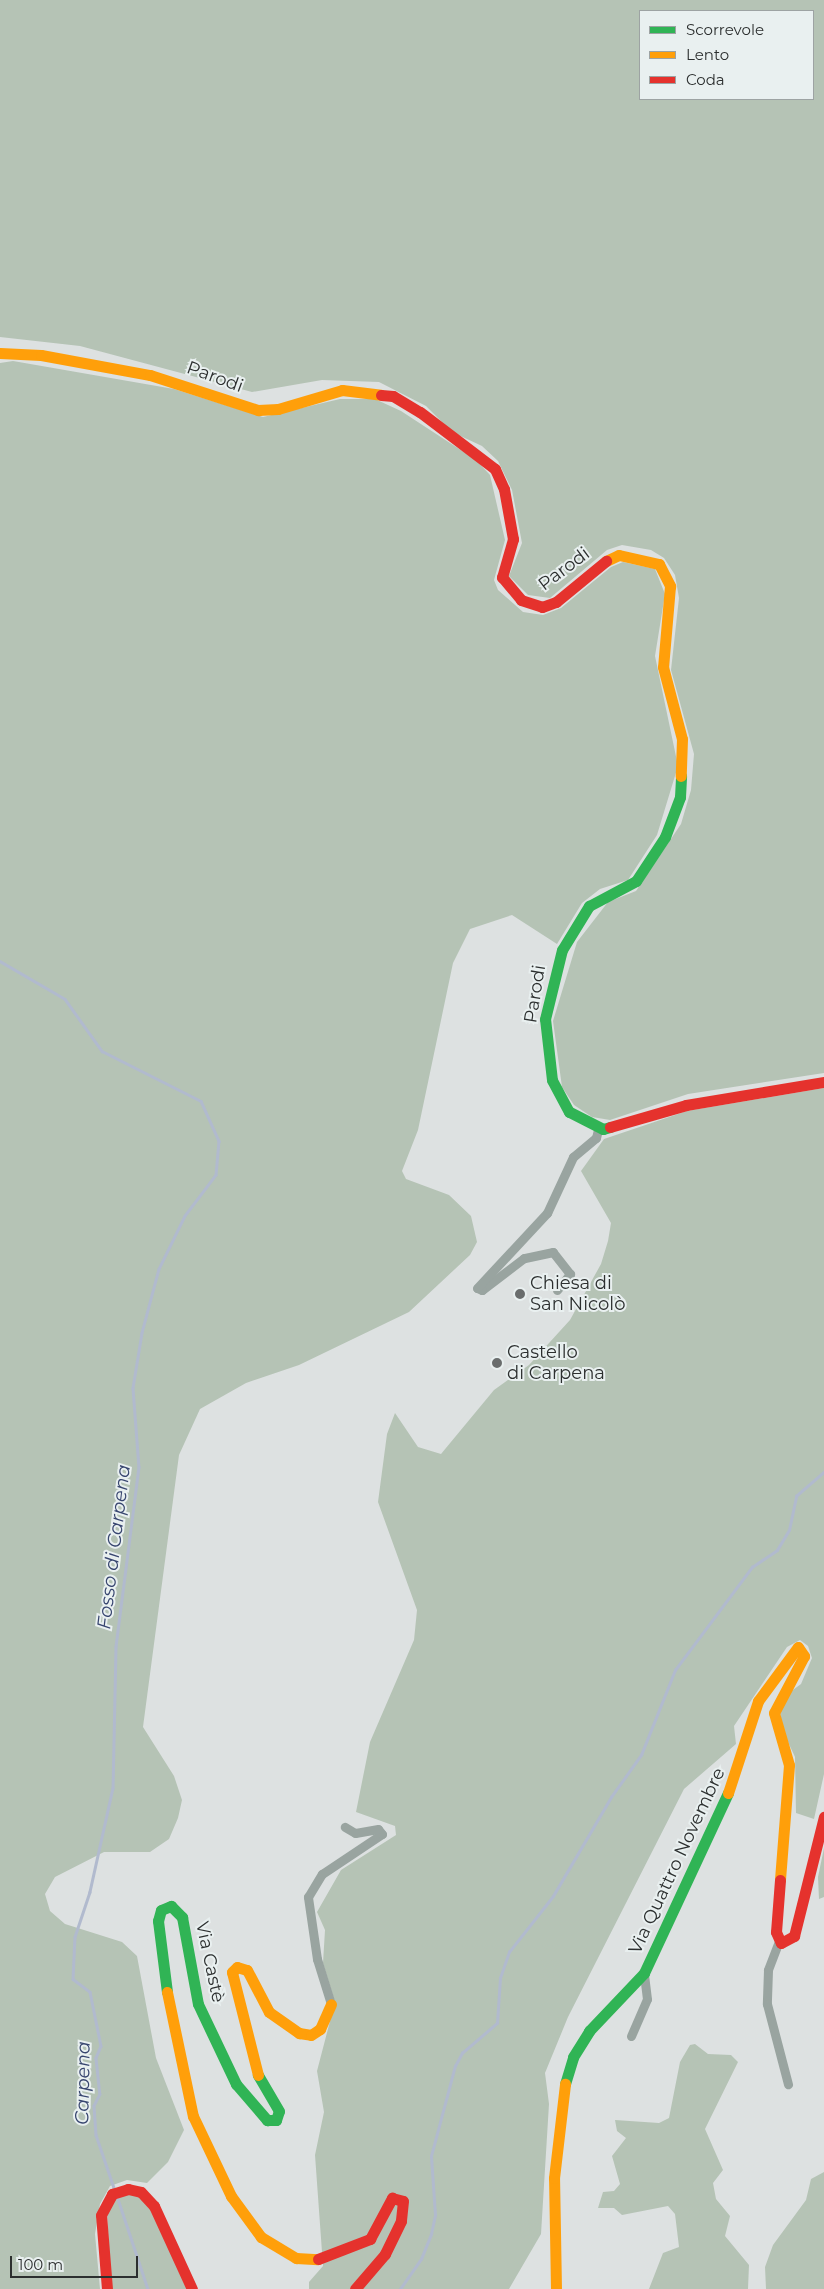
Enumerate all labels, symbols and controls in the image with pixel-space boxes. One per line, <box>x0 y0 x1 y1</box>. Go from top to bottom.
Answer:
legend <box>639 10 814 100</box>
text: Scorrevole <box>686 20 764 39</box>
text: Lento <box>686 45 729 64</box>
text: Coda <box>686 70 725 89</box>
street label: Parodi <box>184 357 246 397</box>
street label: Parodi <box>534 543 594 595</box>
street label: Parodi <box>520 963 550 1025</box>
place label: Chiesa di San Nicolò <box>530 1273 625 1316</box>
marker: Chiesa di San Nicolò <box>514 1288 526 1300</box>
place label: Castello di Carpena <box>507 1342 605 1385</box>
marker: Castello di Carpena <box>491 1357 503 1369</box>
water label: Fosso di Carpena <box>93 1463 135 1631</box>
street label: Via Quattro Novembre <box>624 1765 730 1957</box>
street label: Via Castè <box>191 1920 229 2004</box>
water label: Carpena <box>71 2041 95 2125</box>
scale bar <box>12 2246 140 2278</box>
text: 100 m <box>18 2255 63 2274</box>

